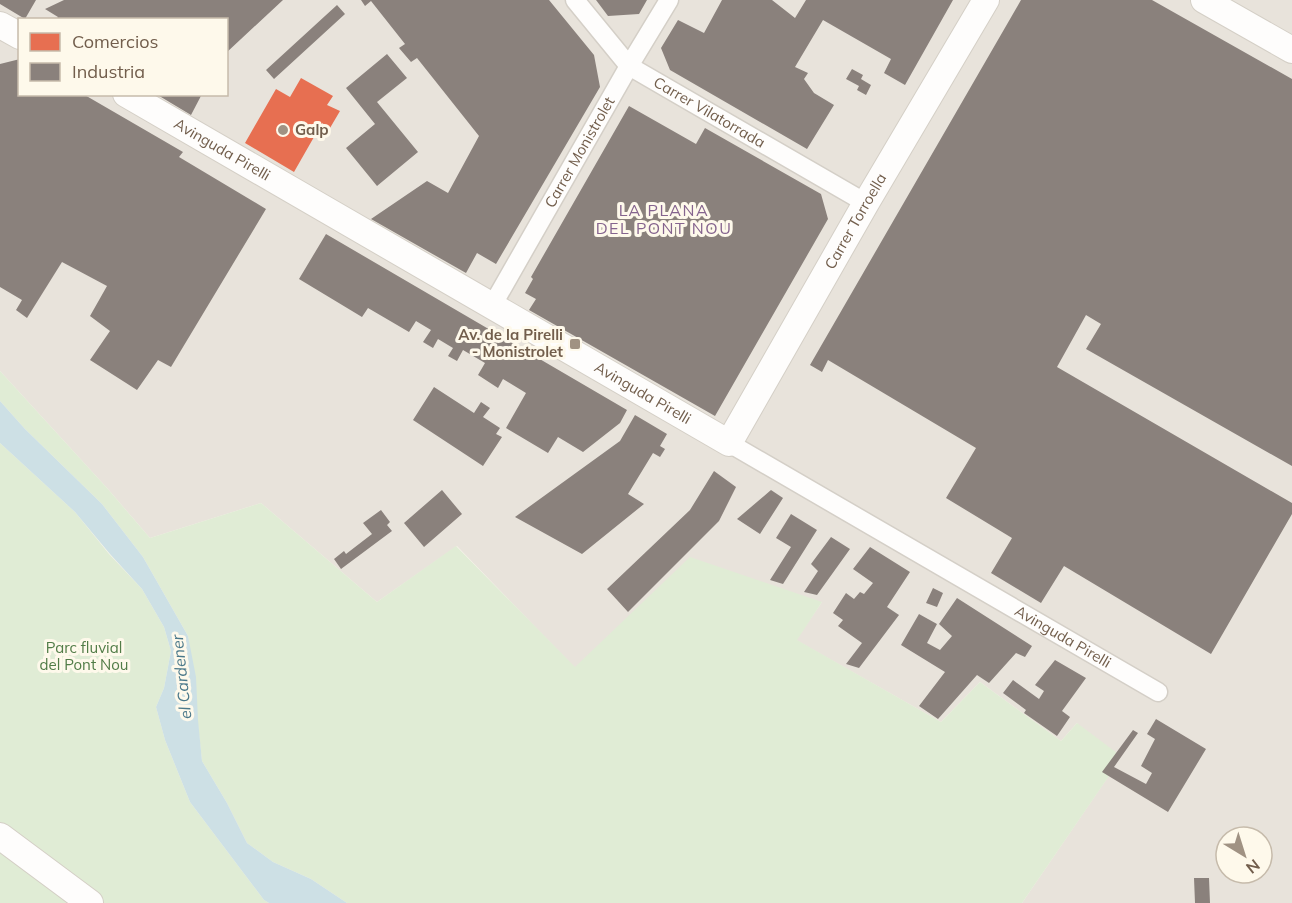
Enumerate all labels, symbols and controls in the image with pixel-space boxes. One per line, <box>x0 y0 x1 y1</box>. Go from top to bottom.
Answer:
legend <box>18 18 228 96</box>
text: Comercios <box>72 30 158 53</box>
text: Industria <box>72 60 145 83</box>
street label: Carrer Vilatorrada <box>650 72 769 152</box>
street label: Carrer Monistrolet <box>540 93 618 211</box>
street label: Avinguda Pirelli <box>171 114 274 185</box>
place label: Galp <box>295 120 329 139</box>
marker: Galp <box>276 123 290 137</box>
street label: Carrer Torroella <box>820 170 890 272</box>
district label: LA PLANA DEL PONT NOU <box>596 200 732 238</box>
place label: Av. de la Pirelli - Monistrolet <box>458 325 563 361</box>
marker: Av. de la Pirelli - Monistrolet <box>568 337 582 351</box>
street label: Avinguda Pirelli <box>591 357 695 428</box>
street label: Avinguda Pirelli <box>1012 601 1115 672</box>
water label: el Cardener <box>166 633 195 720</box>
park label: Parc fluvial del Pont Nou <box>39 638 129 674</box>
north arrow <box>1214 825 1274 885</box>
text: N <box>1242 855 1264 878</box>

